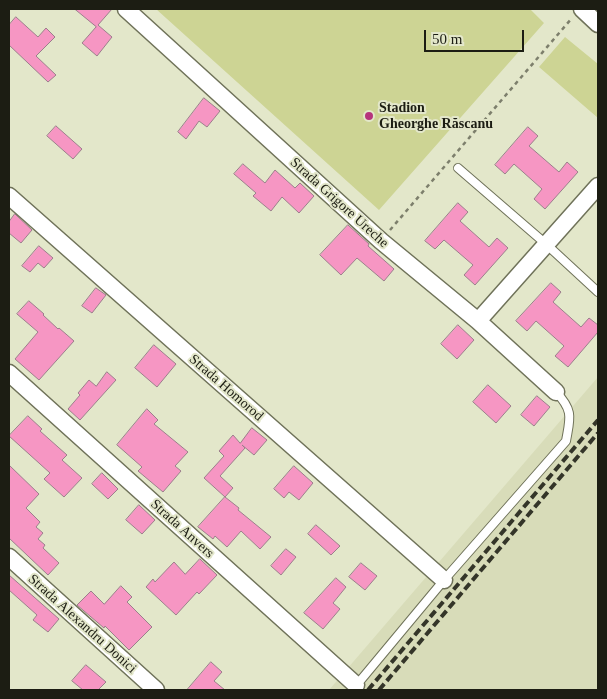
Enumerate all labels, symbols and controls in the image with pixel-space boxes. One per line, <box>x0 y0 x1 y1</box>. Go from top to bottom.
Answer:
scale bar <box>427 20 527 52</box>
text: 50 m <box>432 31 462 47</box>
place label: Stadion Gheorghe Răscanu <box>379 100 493 132</box>
marker: Stadion Gheorghe Răscanu <box>363 110 375 122</box>
street label: Strada Grigore Ureche <box>286 154 392 252</box>
street label: Strada Homorod <box>185 351 267 425</box>
street label: Strada Anvers <box>147 496 217 562</box>
street label: Strada Alexandru Donici <box>24 571 140 677</box>

